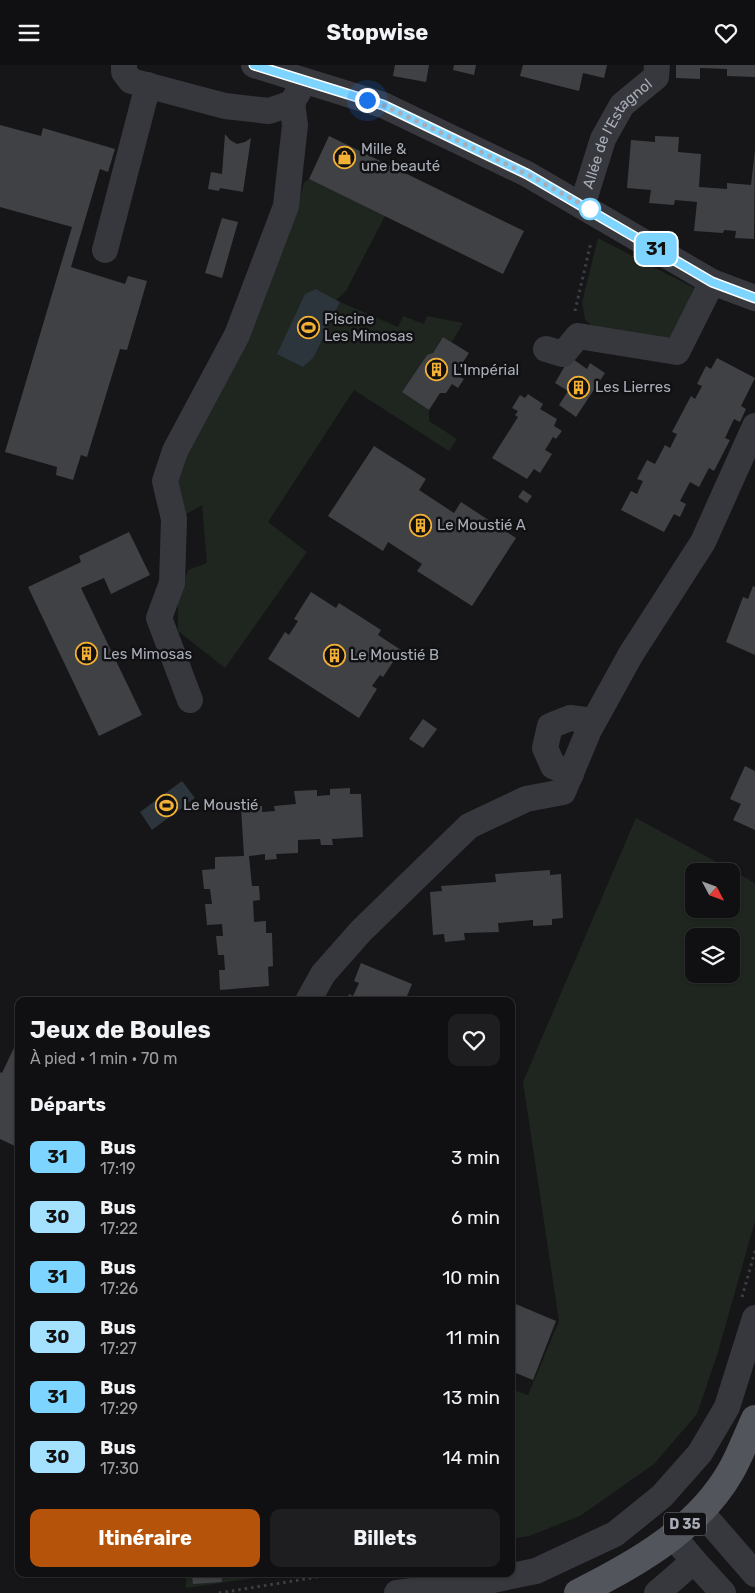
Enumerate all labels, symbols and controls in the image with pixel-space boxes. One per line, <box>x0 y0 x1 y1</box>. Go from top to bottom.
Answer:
icon: menu <box>15 19 43 47</box>
text: Stopwise <box>327 19 428 46</box>
icon: heart <box>712 19 740 47</box>
street label: Allée de l'Estagnol <box>579 75 656 191</box>
your location <box>355 88 380 113</box>
place label: Mille & une beauté <box>361 140 440 175</box>
shop icon: Mille & une beauté <box>333 146 357 170</box>
unlabelled marker <box>579 198 601 220</box>
line badge: 31 <box>634 233 678 265</box>
text: 31 <box>646 238 666 260</box>
place label: Piscine Les Mimosas <box>324 310 413 345</box>
sports icon: Piscine Les Mimosas <box>296 316 320 340</box>
building icon: L'Impérial <box>425 358 449 382</box>
place label: L'Impérial <box>453 361 519 379</box>
building icon: Les Lierres <box>567 375 591 399</box>
place label: Les Lierres <box>595 378 671 396</box>
building icon: Le Moustié A <box>409 513 433 537</box>
place label: Le Moustié A <box>437 516 526 534</box>
building icon: Les Mimosas <box>75 642 99 666</box>
building icon: Le Moustié B <box>322 643 346 667</box>
place label: Les Mimosas <box>103 645 192 663</box>
place label: Le Moustié B <box>350 646 439 664</box>
sports icon: Le Moustié <box>155 793 179 817</box>
place label: Le Moustié <box>183 796 258 814</box>
north arrow <box>685 863 740 917</box>
map controls <box>685 863 740 983</box>
button: layers <box>685 928 740 983</box>
button: heart <box>448 1014 500 1066</box>
text: Jeux de Boules <box>30 1016 211 1044</box>
text: À pied · 1 min · 70 m <box>30 1049 177 1068</box>
text: Départs <box>30 1093 106 1116</box>
text: Bus <box>100 1136 136 1159</box>
text: 31 <box>47 1146 68 1168</box>
text: 3 min <box>451 1146 500 1169</box>
text: 17:19 <box>100 1159 136 1178</box>
text: Bus <box>100 1196 136 1219</box>
text: 30 <box>45 1206 70 1228</box>
text: 6 min <box>451 1206 500 1229</box>
text: 17:22 <box>100 1219 138 1238</box>
text: Bus <box>100 1256 136 1279</box>
text: 31 <box>47 1266 68 1288</box>
text: 10 min <box>442 1266 500 1289</box>
text: 17:26 <box>100 1279 138 1298</box>
text: Bus <box>100 1316 136 1339</box>
text: 30 <box>45 1326 70 1348</box>
text: 11 min <box>446 1326 500 1349</box>
text: 17:27 <box>100 1339 137 1358</box>
text: Bus <box>100 1376 136 1399</box>
text: 31 <box>47 1386 68 1408</box>
text: 13 min <box>443 1386 500 1409</box>
text: 17:29 <box>100 1399 138 1418</box>
text: Bus <box>100 1436 136 1459</box>
text: 30 <box>45 1446 70 1468</box>
text: 14 min <box>442 1446 500 1469</box>
text: 17:30 <box>100 1459 139 1478</box>
button: Itinéraire <box>30 1509 260 1567</box>
button: Billets <box>270 1509 500 1567</box>
road number: D 35 <box>664 1513 706 1535</box>

